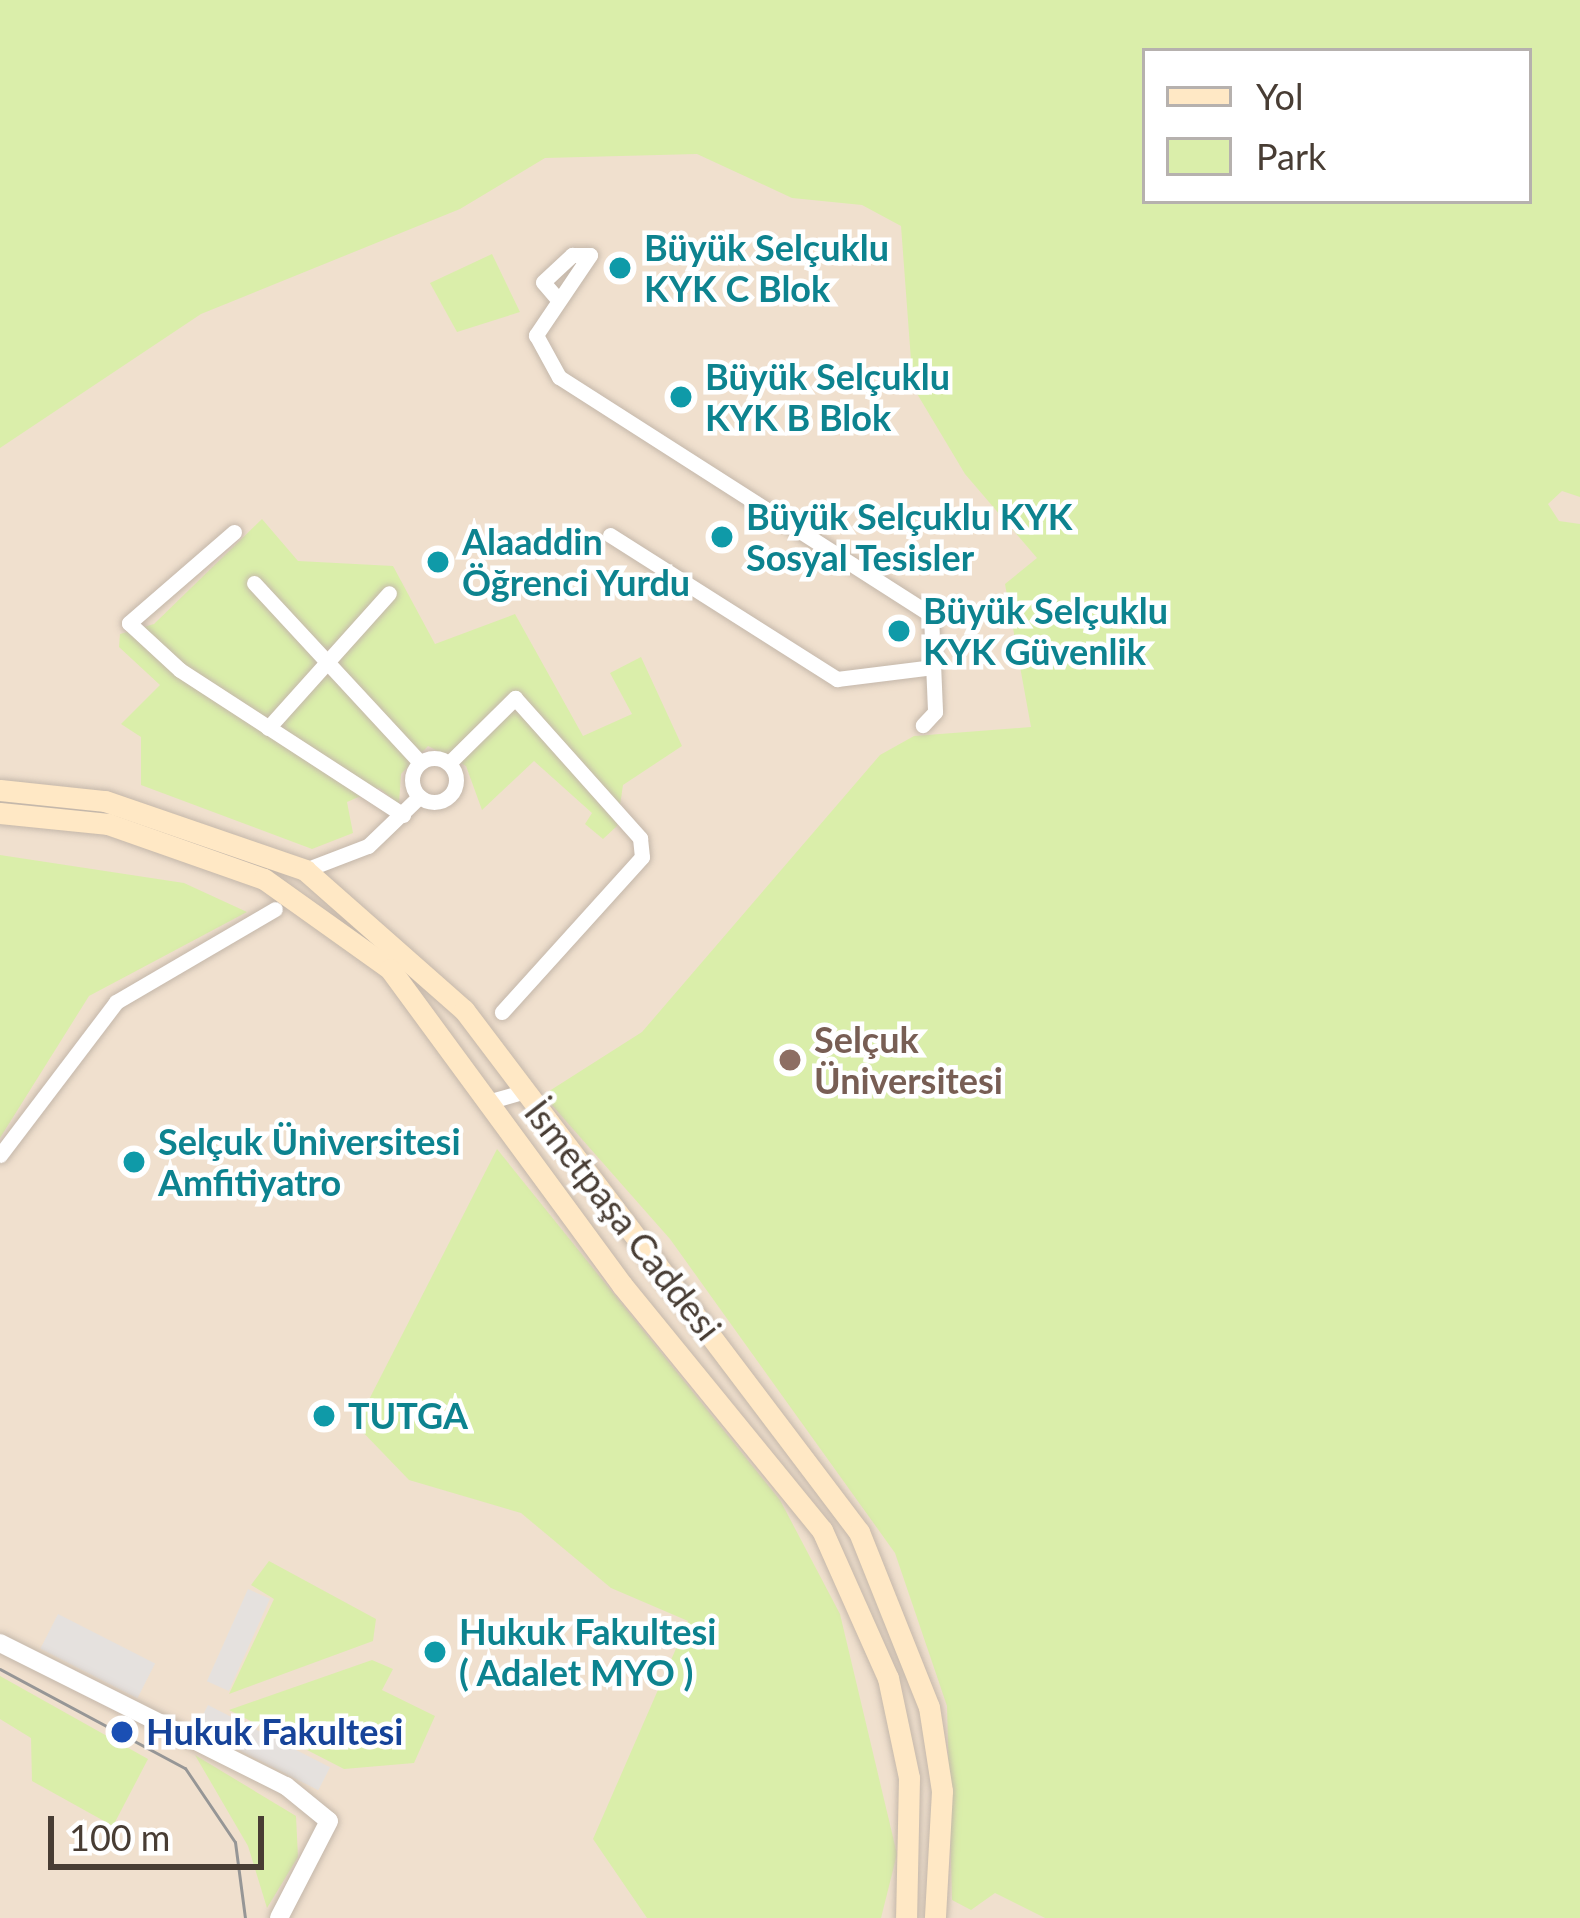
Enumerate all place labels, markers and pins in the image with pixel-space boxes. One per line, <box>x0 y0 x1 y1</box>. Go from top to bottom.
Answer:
place label: Büyük Selçuklu KYK C Blok <box>644 225 889 310</box>
marker: Büyük Selçuklu KYK C Blok <box>607 255 633 281</box>
place label: Büyük Selçuklu KYK B Blok <box>705 354 950 439</box>
marker: Büyük Selçuklu KYK B Blok <box>668 384 694 410</box>
place label: Büyük Selçuklu KYK Sosyal Tesisler <box>746 494 1072 579</box>
place label: Alaaddin Öğrenci Yurdu <box>462 519 692 604</box>
marker: Büyük Selçuklu KYK Sosyal Tesisler <box>709 524 735 550</box>
marker: Alaaddin Öğrenci Yurdu <box>425 549 451 575</box>
place label: Büyük Selçuklu KYK Güvenlik <box>923 588 1168 673</box>
marker: Büyük Selçuklu KYK Güvenlik <box>886 618 912 644</box>
place label: Selçuk Üniversitesi <box>814 1017 1003 1102</box>
marker: Selçuk Üniversitesi <box>777 1047 803 1073</box>
place label: Selçuk Üniversitesi Amfitiyatro <box>158 1119 461 1204</box>
marker: Selçuk Üniversitesi Amfitiyatro <box>121 1149 147 1175</box>
place label: TUTGA <box>348 1394 468 1438</box>
marker: TUTGA <box>311 1403 337 1429</box>
place label: Hukuk Fakultesi ( Adalet MYO ) <box>459 1609 716 1694</box>
marker: Hukuk Fakultesi ( Adalet MYO ) <box>422 1639 448 1665</box>
place label: Hukuk Fakultesi <box>146 1710 403 1754</box>
marker: Hukuk Fakultesi <box>109 1719 135 1745</box>

